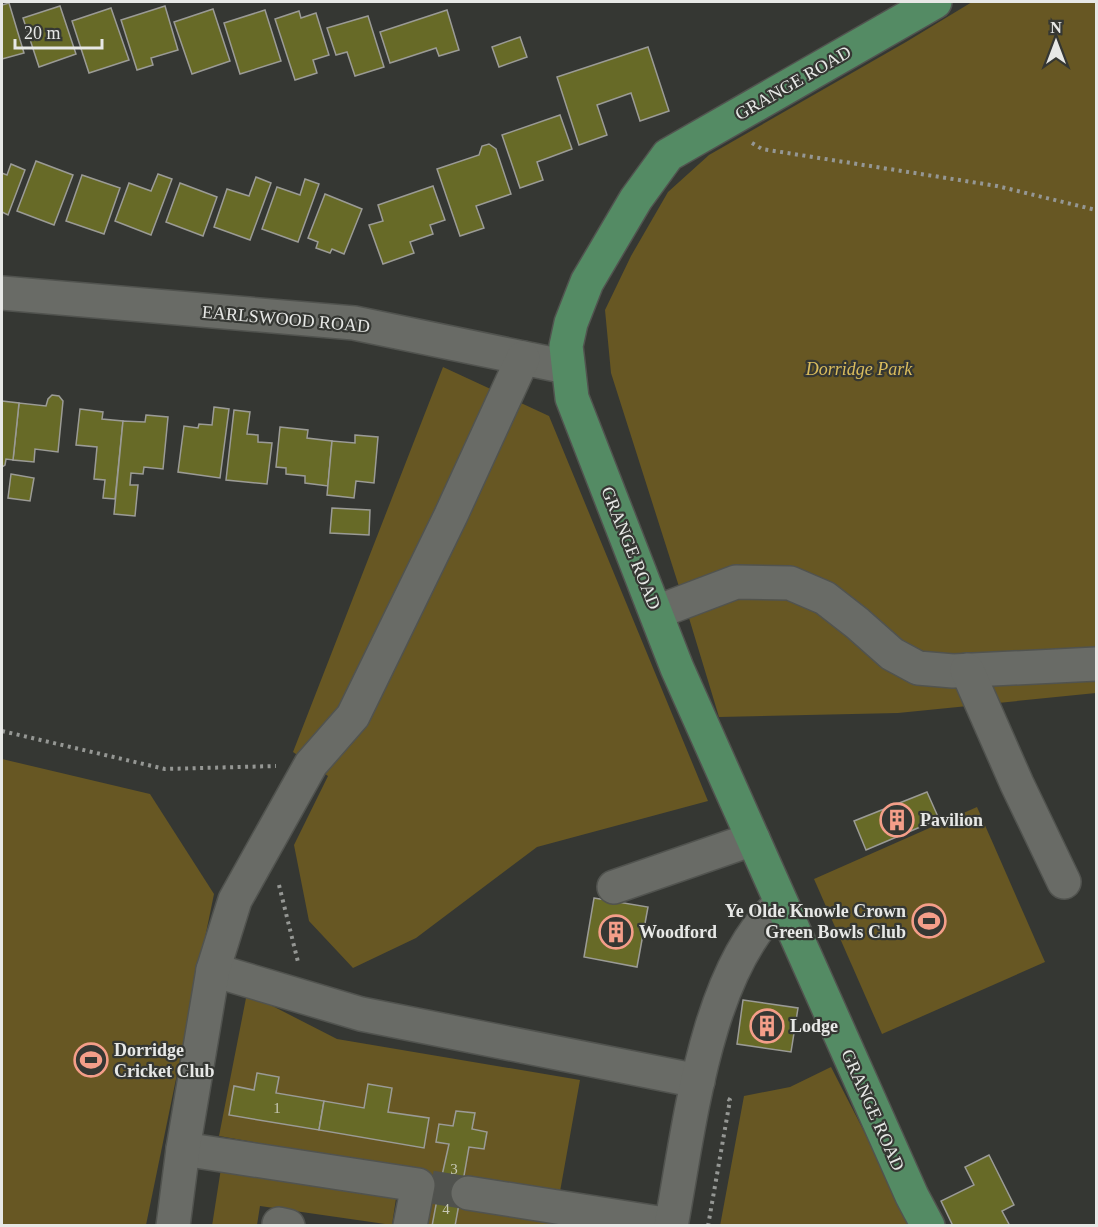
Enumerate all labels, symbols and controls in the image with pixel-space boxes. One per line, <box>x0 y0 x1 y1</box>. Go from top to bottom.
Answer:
scale bar <box>15 12 102 50</box>
north arrow <box>1026 12 1086 72</box>
text: N <box>1050 19 1062 36</box>
text: 20 m <box>24 23 61 43</box>
street label: GRANGE ROAD <box>731 42 855 124</box>
street label: EARLSWOOD ROAD <box>201 302 371 336</box>
park label: Dorridge Park <box>805 359 913 379</box>
street label: GRANGE ROAD <box>597 484 665 612</box>
building icon: Pavilion <box>879 802 915 838</box>
place label: Pavilion <box>920 810 983 830</box>
place label: Ye Olde Knowle Crown Green Bowls Club <box>725 901 906 942</box>
sports icon: Ye Olde Knowle Crown Green Bowls Club <box>911 903 947 939</box>
building icon: Woodford <box>598 914 634 950</box>
place label: Woodford <box>639 922 717 942</box>
building icon: Lodge <box>749 1008 785 1044</box>
place label: Lodge <box>790 1016 838 1036</box>
place label: Dorridge Cricket Club <box>114 1040 215 1081</box>
sports icon: Dorridge Cricket Club <box>73 1042 109 1078</box>
street label: GRANGE ROAD <box>837 1046 909 1174</box>
house number: 1 <box>273 1100 281 1116</box>
house number: 3 <box>450 1161 458 1177</box>
house number: 4 <box>442 1201 450 1217</box>

